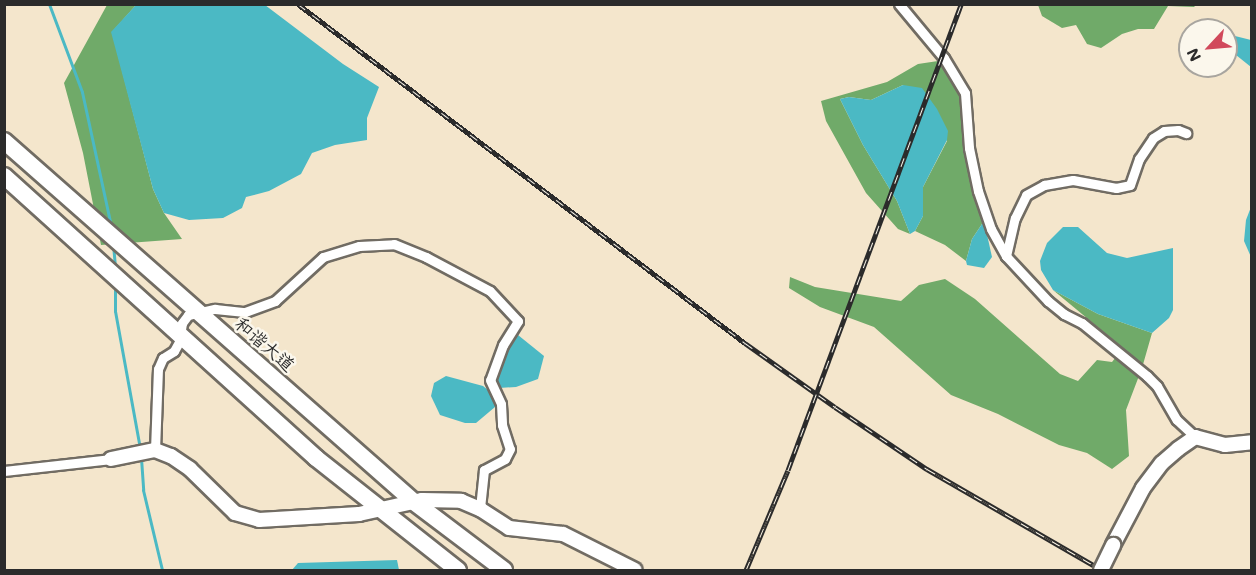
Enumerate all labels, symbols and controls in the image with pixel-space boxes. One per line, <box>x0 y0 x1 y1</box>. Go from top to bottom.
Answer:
north arrow <box>1178 18 1238 78</box>
text: N <box>1181 45 1205 65</box>
street label: 和谐大道 <box>231 312 299 376</box>

